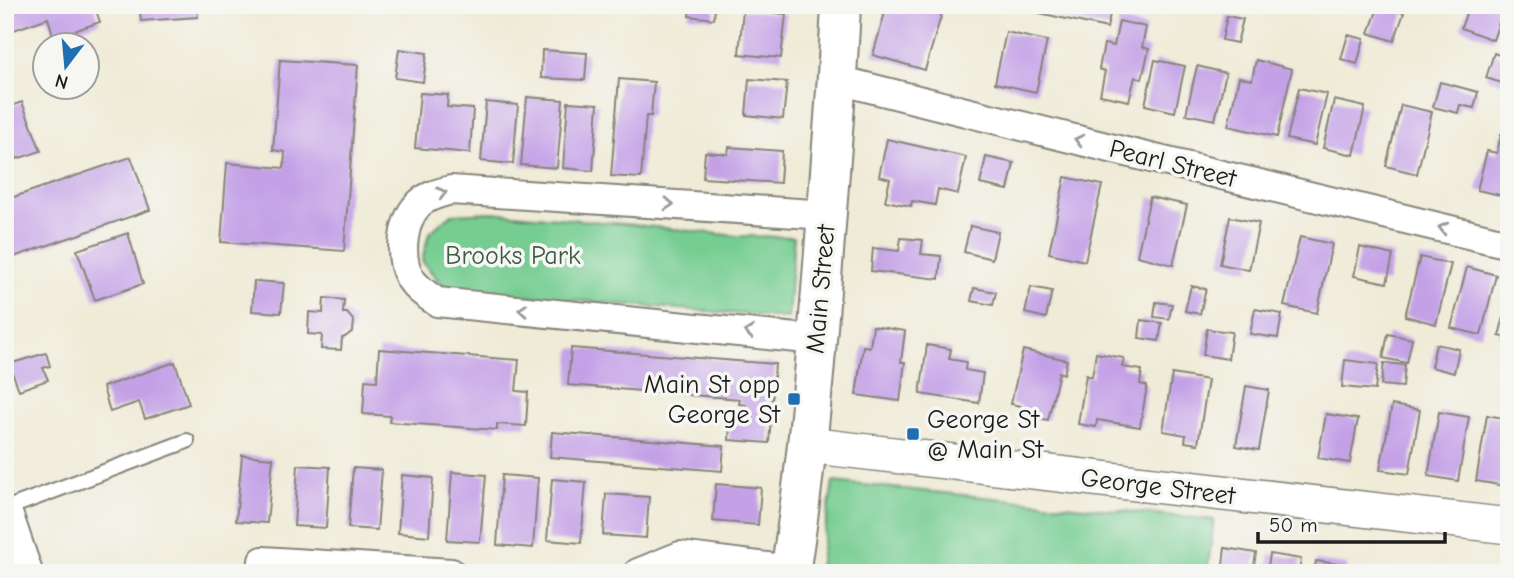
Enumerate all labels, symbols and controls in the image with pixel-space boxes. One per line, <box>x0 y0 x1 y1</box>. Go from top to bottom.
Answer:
north arrow <box>32 32 102 102</box>
text: N <box>53 69 71 94</box>
one-way arrow <box>1073 134 1085 148</box>
street label: Pearl Street <box>1106 134 1241 195</box>
one-way arrow <box>436 187 448 201</box>
one-way arrow <box>663 196 674 211</box>
street label: Main Street <box>800 222 842 355</box>
one-way arrow <box>1437 222 1449 236</box>
park label: Brooks Park <box>445 241 581 271</box>
one-way arrow <box>517 303 528 318</box>
one-way arrow <box>743 325 754 340</box>
place label: Main St opp George St <box>644 370 782 430</box>
marker: Main St opp George St <box>786 391 802 407</box>
place label: George St @ Main St <box>927 405 1045 465</box>
marker: George St @ Main St <box>905 426 921 442</box>
street label: George Street <box>1079 463 1238 512</box>
scale bar <box>1258 501 1446 545</box>
text: 50 m <box>1269 513 1318 537</box>

